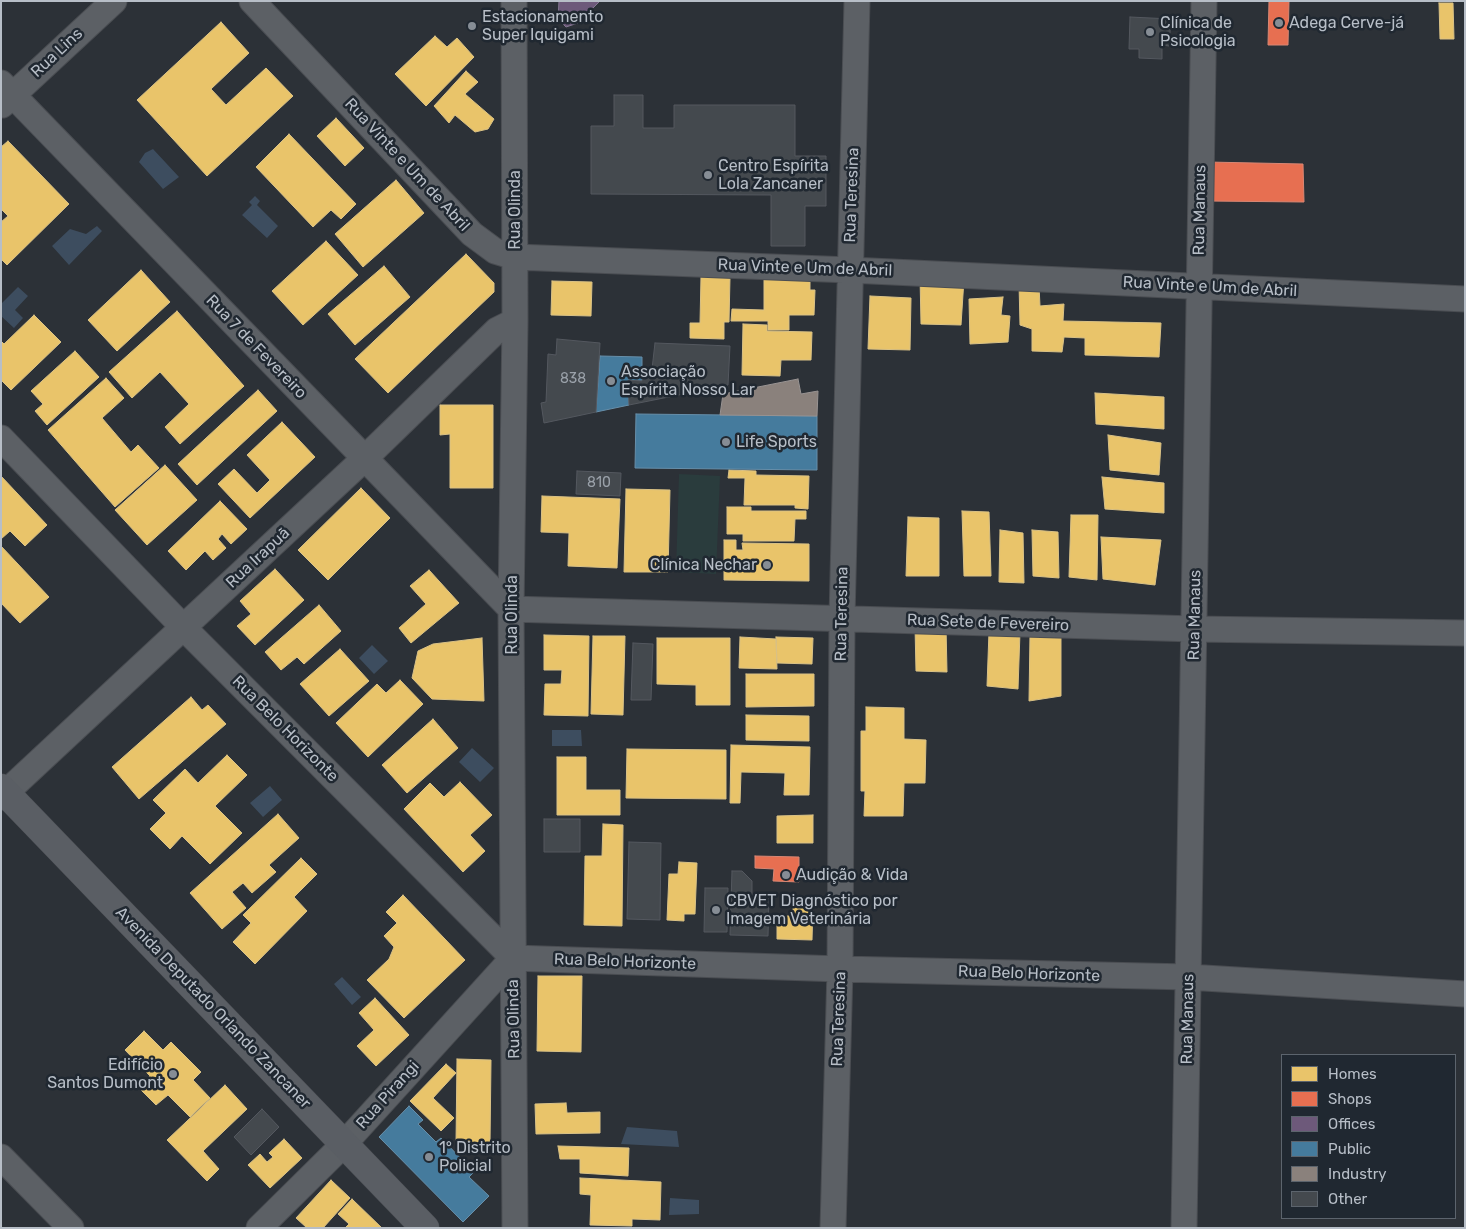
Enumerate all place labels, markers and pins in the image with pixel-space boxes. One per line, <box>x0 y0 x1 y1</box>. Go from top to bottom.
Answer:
place label: Estacionamento Super Iquigami <box>482 7 604 45</box>
place label: Clínica de Psicologia <box>1160 13 1236 51</box>
place label: Adega Cerve-já <box>1289 13 1404 33</box>
marker: Adega Cerve-já <box>1273 17 1285 29</box>
marker: Estacionamento Super Iquigami <box>466 20 478 32</box>
marker: Clínica de Psicologia <box>1144 26 1156 38</box>
place label: Centro Espírita Lola Zancaner <box>718 156 829 194</box>
marker: Centro Espírita Lola Zancaner <box>702 169 714 181</box>
place label: Associação Espírita Nosso Lar <box>621 362 755 400</box>
marker: Associação Espírita Nosso Lar <box>605 375 617 387</box>
place label: Life Sports <box>736 432 817 452</box>
marker: Life Sports <box>720 436 732 448</box>
place label: Clínica Nechar <box>650 555 757 575</box>
marker: Clínica Nechar <box>761 559 773 571</box>
place label: Audição & Vida <box>796 865 908 885</box>
marker: Audição & Vida <box>780 869 792 881</box>
place label: CBVET Diagnóstico por Imagem Veterinária <box>726 891 898 929</box>
marker: CBVET Diagnóstico por Imagem Veterinária <box>710 904 722 916</box>
place label: Edifício Santos Dumont <box>47 1055 163 1093</box>
marker: Edifício Santos Dumont <box>167 1068 179 1080</box>
place label: 1° Distrito Policial <box>439 1138 511 1176</box>
marker: 1° Distrito Policial <box>423 1151 435 1163</box>

